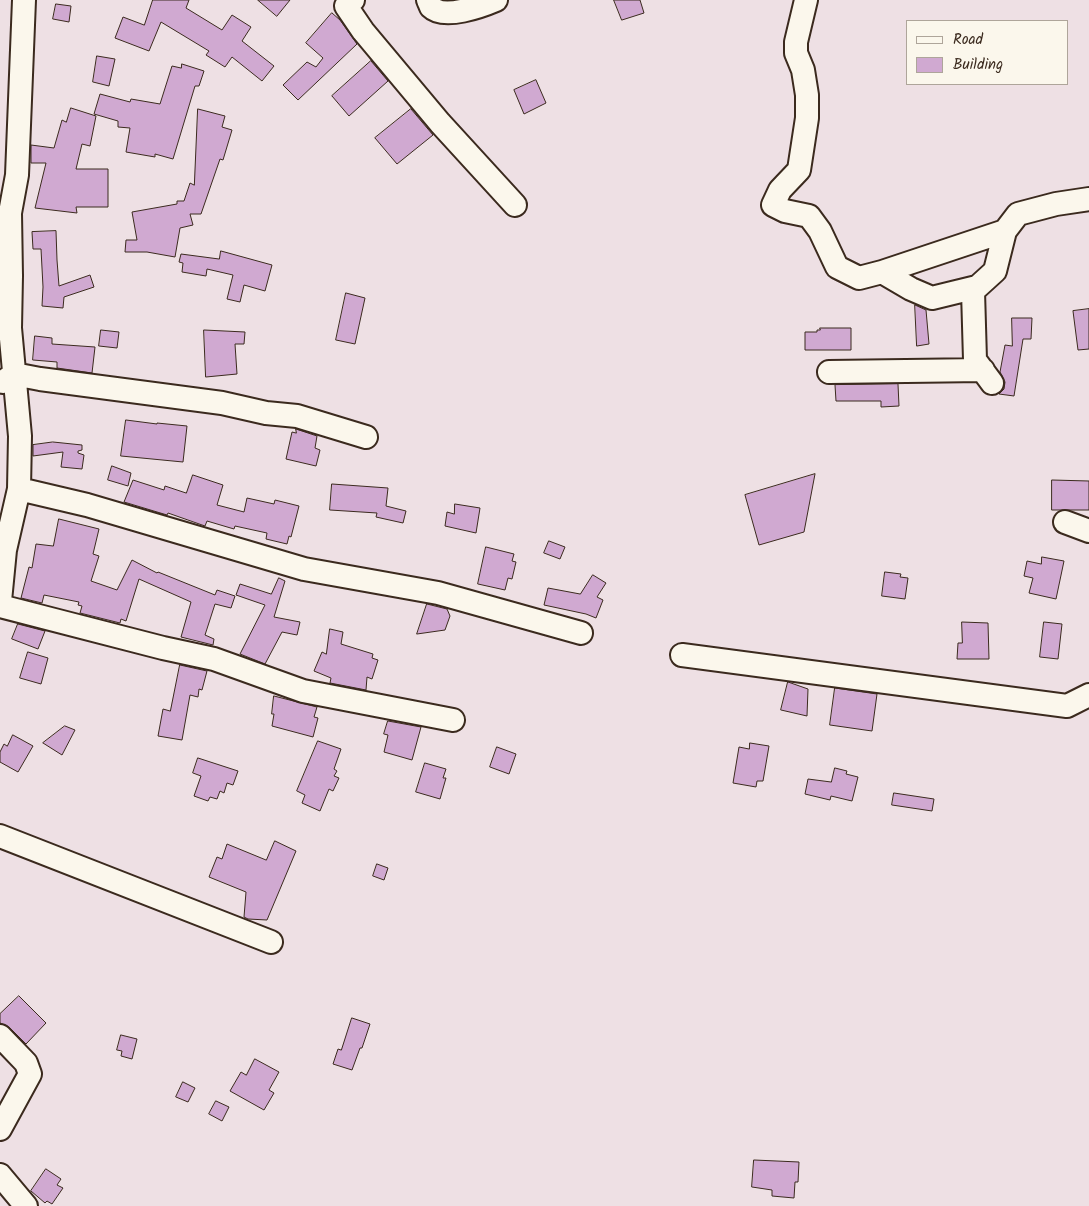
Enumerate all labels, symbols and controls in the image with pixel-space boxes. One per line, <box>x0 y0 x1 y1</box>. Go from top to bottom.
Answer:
legend <box>906 20 1069 85</box>
text: Road <box>953 28 983 52</box>
text: Building <box>953 53 1003 77</box>

